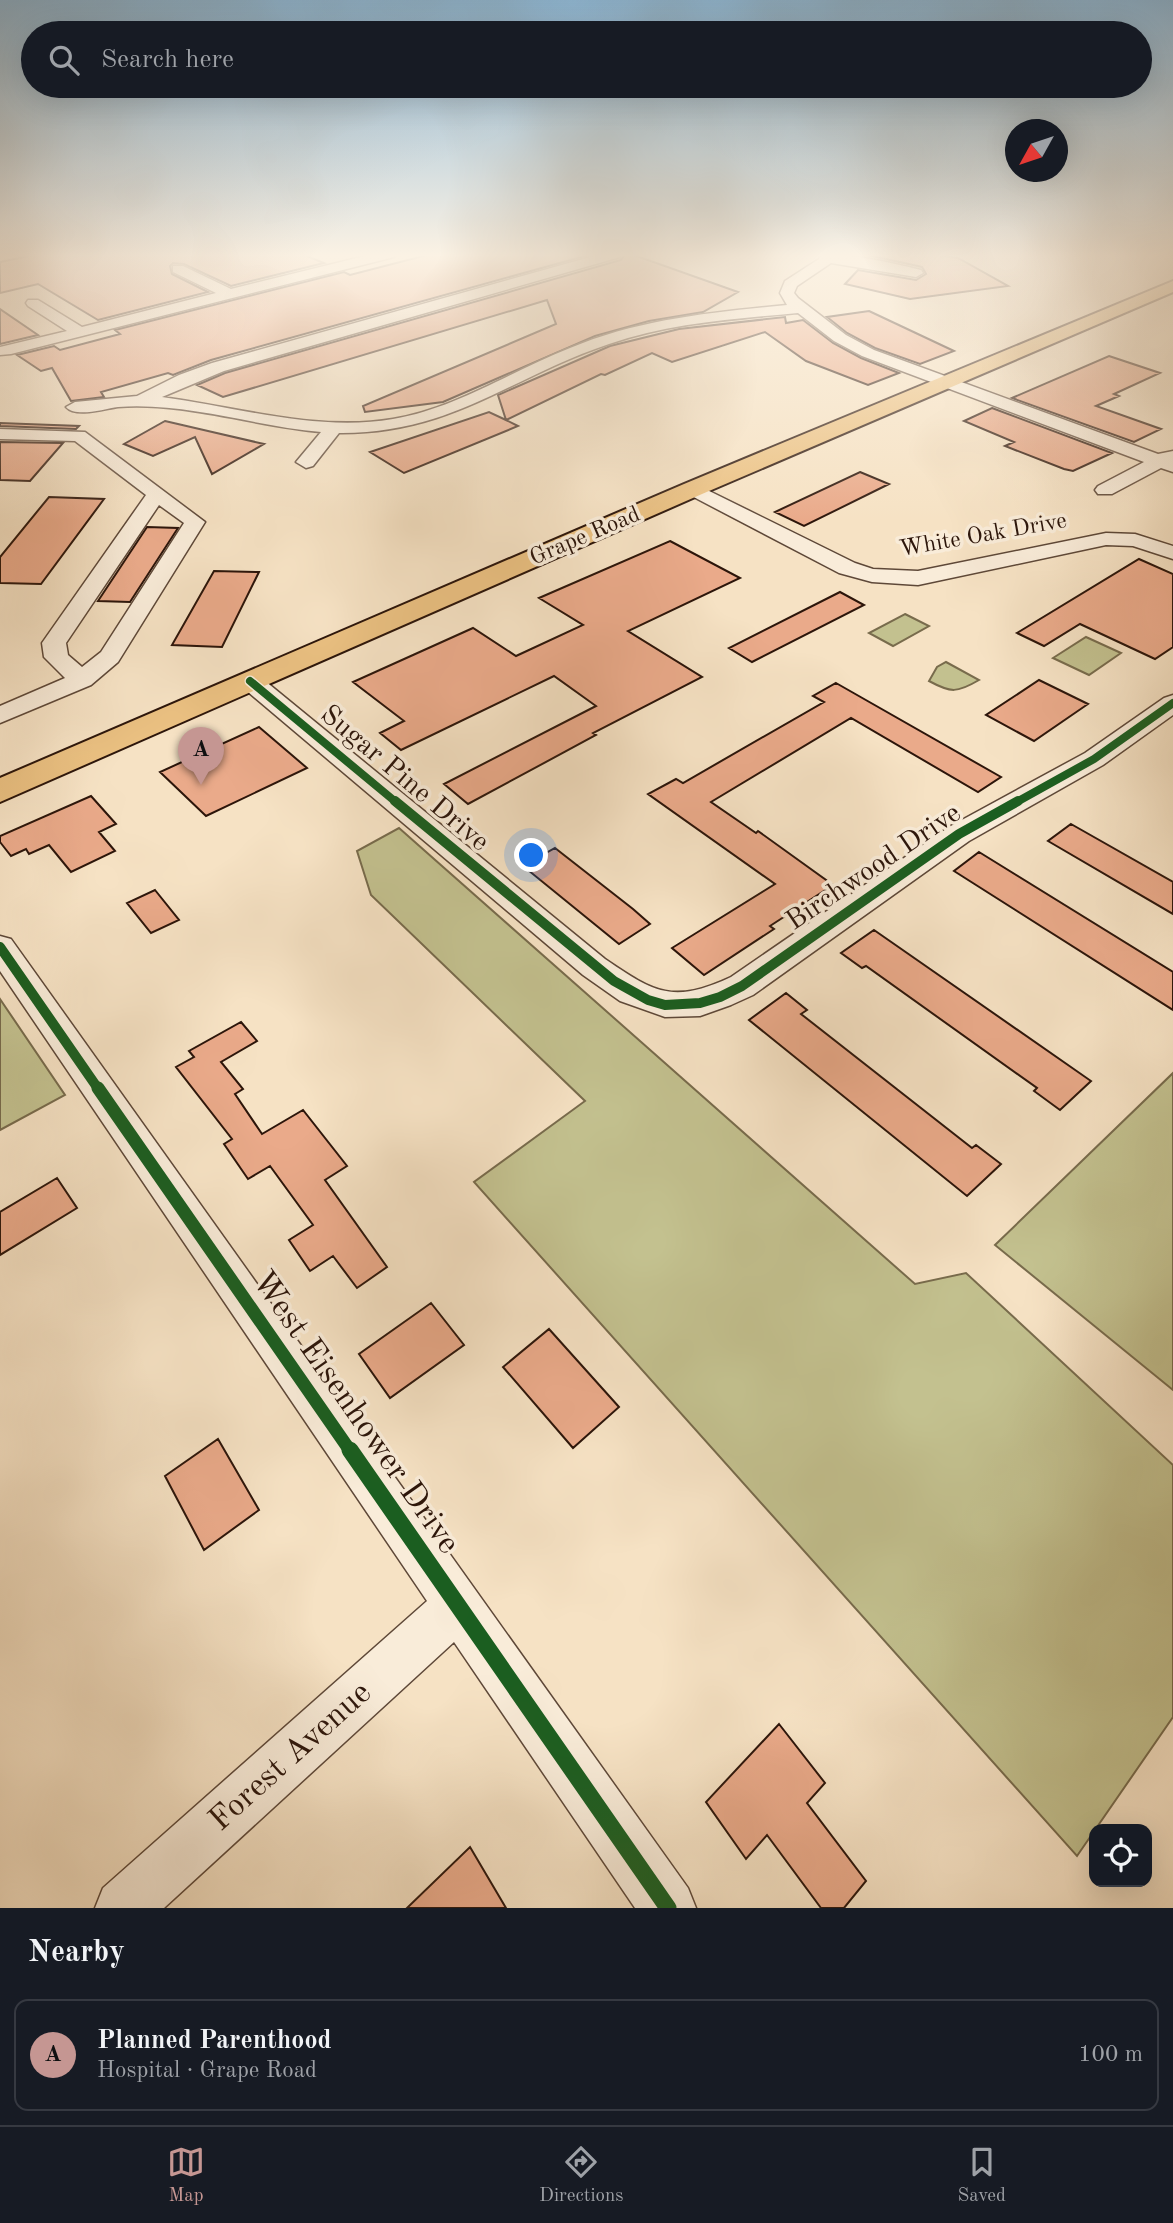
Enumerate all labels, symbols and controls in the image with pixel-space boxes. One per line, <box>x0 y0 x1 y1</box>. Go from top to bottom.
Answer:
search box <box>21 21 1152 98</box>
icon: search <box>45 41 83 79</box>
text: Search here <box>101 47 234 73</box>
north arrow <box>1005 119 1068 182</box>
street label: Grape Road <box>526 502 644 570</box>
street label: White Oak Drive <box>898 509 1068 561</box>
street label: Sugar Pine Drive <box>314 701 494 857</box>
pin: A <box>178 727 224 785</box>
street label: Birchwood Drive <box>782 799 966 937</box>
your location <box>514 838 548 872</box>
street label: West Eisenhower Drive <box>245 1266 465 1560</box>
street label: Forest Avenue <box>204 1676 378 1838</box>
map controls <box>1089 1824 1152 1887</box>
button: locate <box>1089 1824 1152 1887</box>
text: Nearby <box>28 1938 125 1968</box>
text: Planned Parenthood <box>97 2028 331 2054</box>
text: A <box>44 2043 62 2066</box>
text: 100 m <box>1078 2043 1143 2066</box>
text: Hospital · Grape Road <box>97 2059 317 2082</box>
tab: Map <box>167 2143 205 2208</box>
tab: Directions <box>539 2143 624 2208</box>
tab: Saved <box>958 2143 1006 2208</box>

